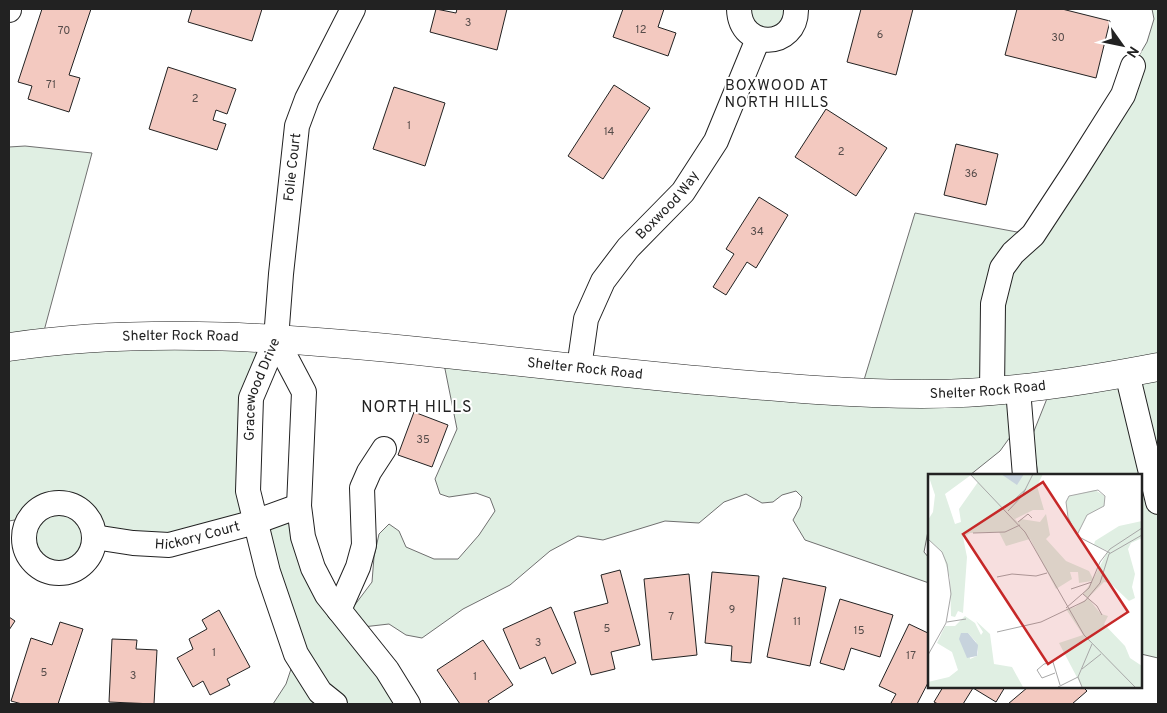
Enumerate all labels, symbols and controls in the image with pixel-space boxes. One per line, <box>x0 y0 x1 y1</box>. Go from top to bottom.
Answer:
house number: 3 <box>465 16 471 30</box>
north arrow <box>1097 20 1147 70</box>
house number: 12 <box>636 23 646 37</box>
house number: 70 <box>58 24 70 38</box>
house number: 6 <box>877 28 883 42</box>
house number: 30 <box>1051 31 1065 45</box>
text: N <box>1122 42 1142 60</box>
district label: BOXWOOD AT NORTH HILLS <box>724 77 830 113</box>
house number: 71 <box>46 78 56 92</box>
house number: 2 <box>192 92 198 106</box>
house number: 1 <box>407 119 411 133</box>
house number: 14 <box>604 125 615 139</box>
street label: Folie Court <box>280 132 305 202</box>
house number: 2 <box>838 145 844 159</box>
house number: 36 <box>964 167 978 181</box>
street label: Boxwood Way <box>632 168 703 243</box>
house number: 34 <box>750 225 764 239</box>
street label: Shelter Rock Road <box>122 327 239 346</box>
street label: Gracewood Drive <box>241 335 284 441</box>
street label: Shelter Rock Road <box>526 354 644 383</box>
street label: Shelter Rock Road <box>930 377 1047 402</box>
district label: NORTH HILLS <box>361 398 473 418</box>
house number: 35 <box>416 433 430 447</box>
inset map <box>928 474 1142 688</box>
street label: Hickory Court <box>154 518 242 553</box>
house number: 9 <box>729 603 735 617</box>
house number: 7 <box>668 610 674 624</box>
house number: 11 <box>793 615 801 629</box>
house number: 5 <box>604 622 611 636</box>
house number: 15 <box>854 624 865 638</box>
house number: 3 <box>535 636 541 650</box>
house number: 1 <box>212 646 216 660</box>
house number: 17 <box>906 649 916 663</box>
house number: 5 <box>41 666 48 680</box>
house number: 3 <box>130 669 136 683</box>
house number: 1 <box>473 670 477 684</box>

